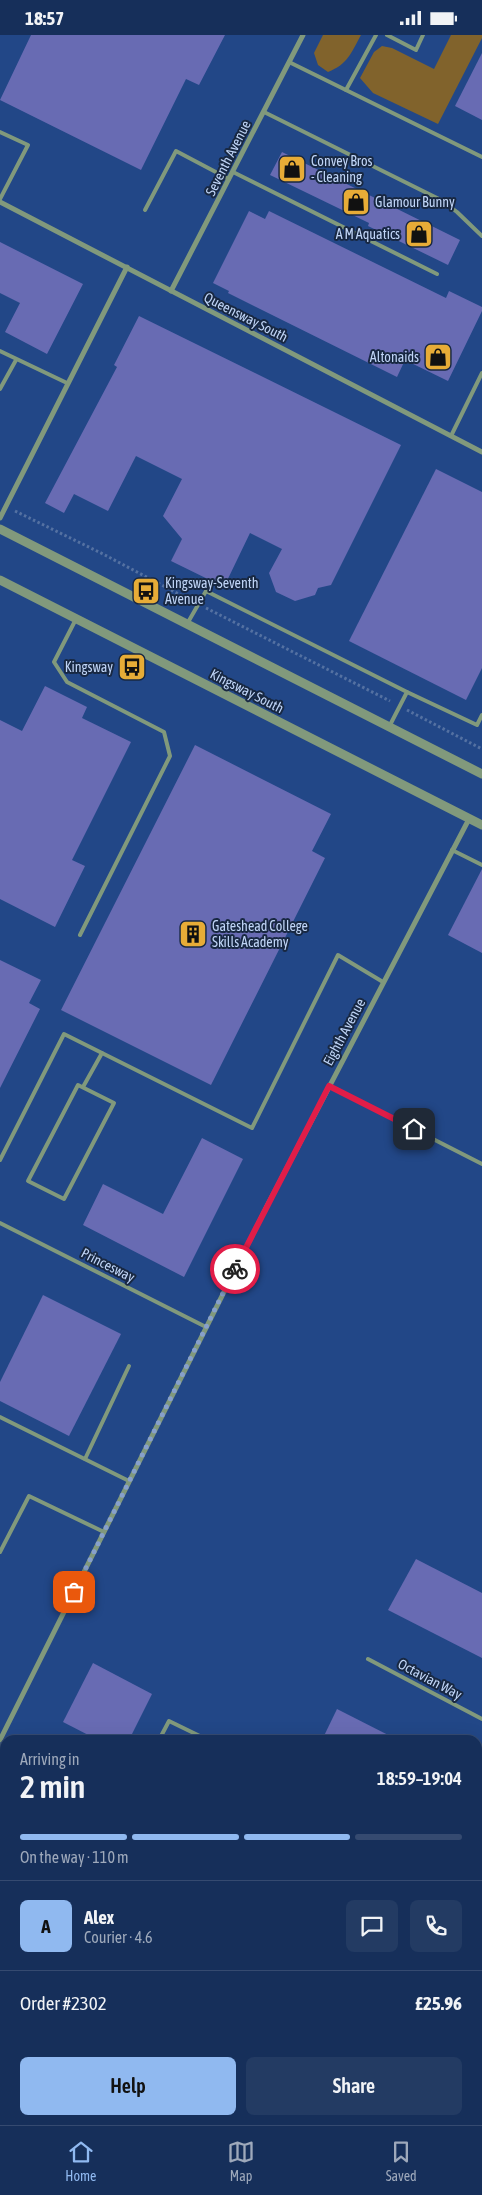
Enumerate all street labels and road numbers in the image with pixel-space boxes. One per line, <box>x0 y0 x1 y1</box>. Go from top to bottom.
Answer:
street label: Seventh Avenue <box>202 118 254 198</box>
street label: Queensway South <box>201 289 291 345</box>
street label: Kingsway South <box>208 666 286 716</box>
street label: Eighth Avenue <box>320 996 368 1068</box>
street label: Princesway <box>79 1245 138 1285</box>
street label: Octavian Way <box>395 1655 465 1703</box>

